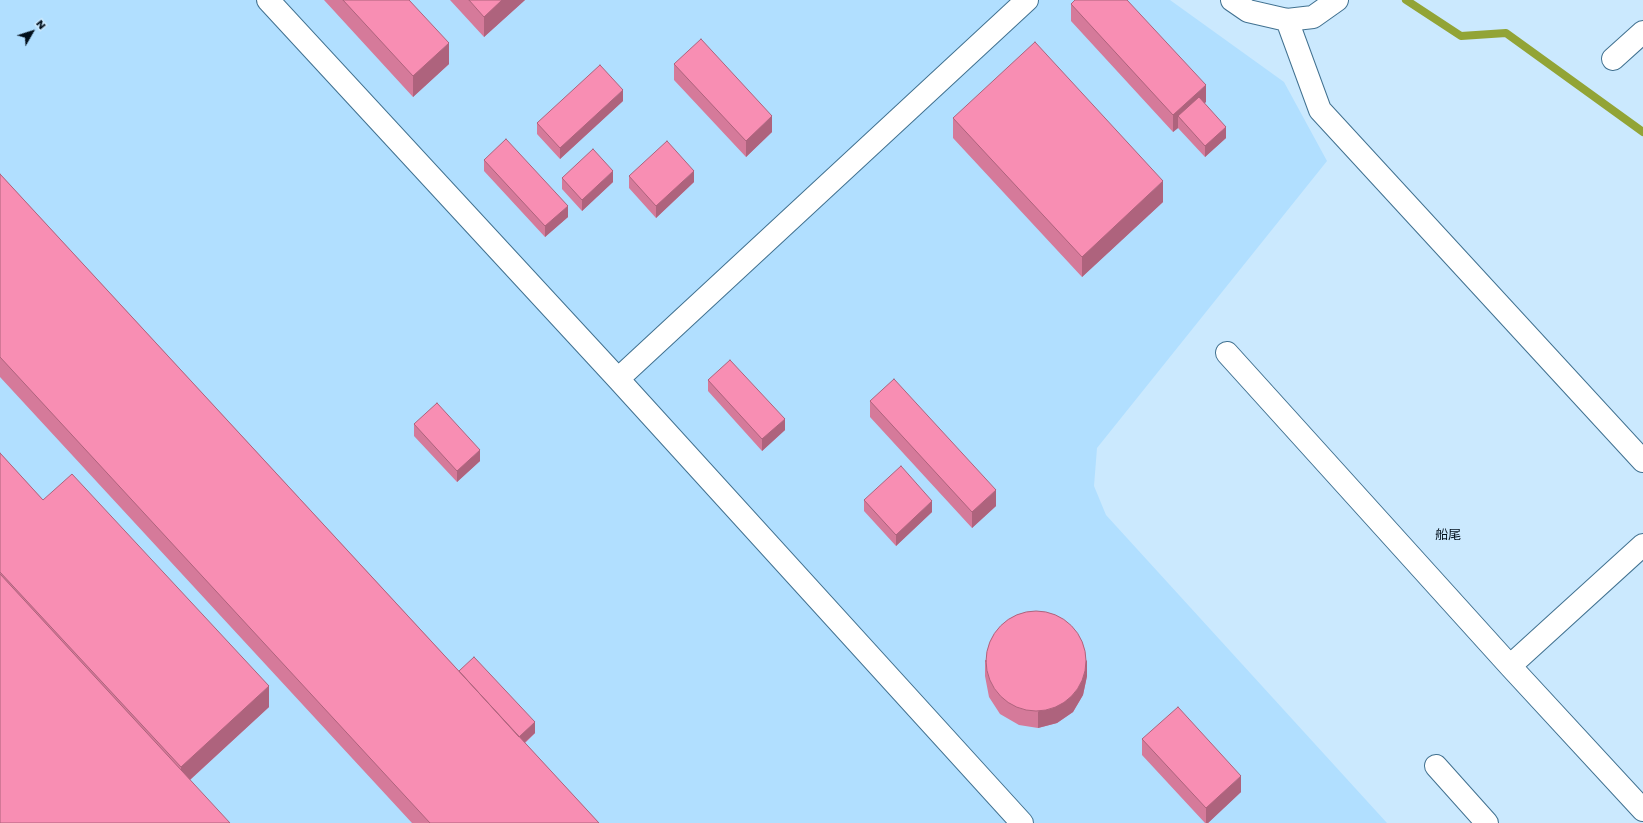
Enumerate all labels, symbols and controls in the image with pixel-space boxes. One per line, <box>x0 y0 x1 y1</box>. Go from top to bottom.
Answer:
north arrow <box>12 12 52 52</box>
text: N <box>33 16 50 33</box>
district label: 船尾 <box>1435 528 1461 544</box>

